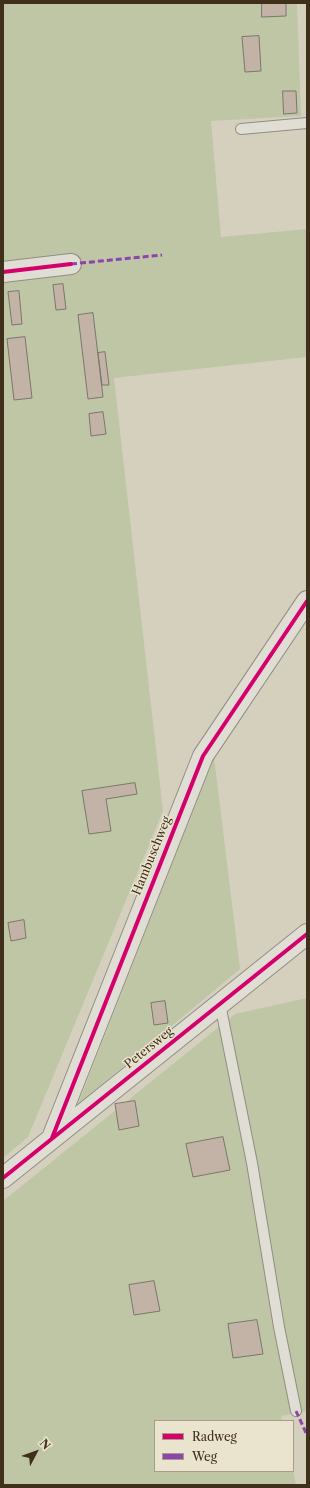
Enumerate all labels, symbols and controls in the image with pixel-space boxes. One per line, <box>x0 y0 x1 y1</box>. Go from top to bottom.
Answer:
street label: Hambuschweg <box>130 814 174 898</box>
street label: Petersweg <box>122 1024 176 1072</box>
legend <box>154 1420 294 1472</box>
text: Radweg <box>192 1429 237 1444</box>
north arrow <box>16 1432 56 1472</box>
text: N <box>37 1436 53 1452</box>
text: Weg <box>192 1449 217 1464</box>

